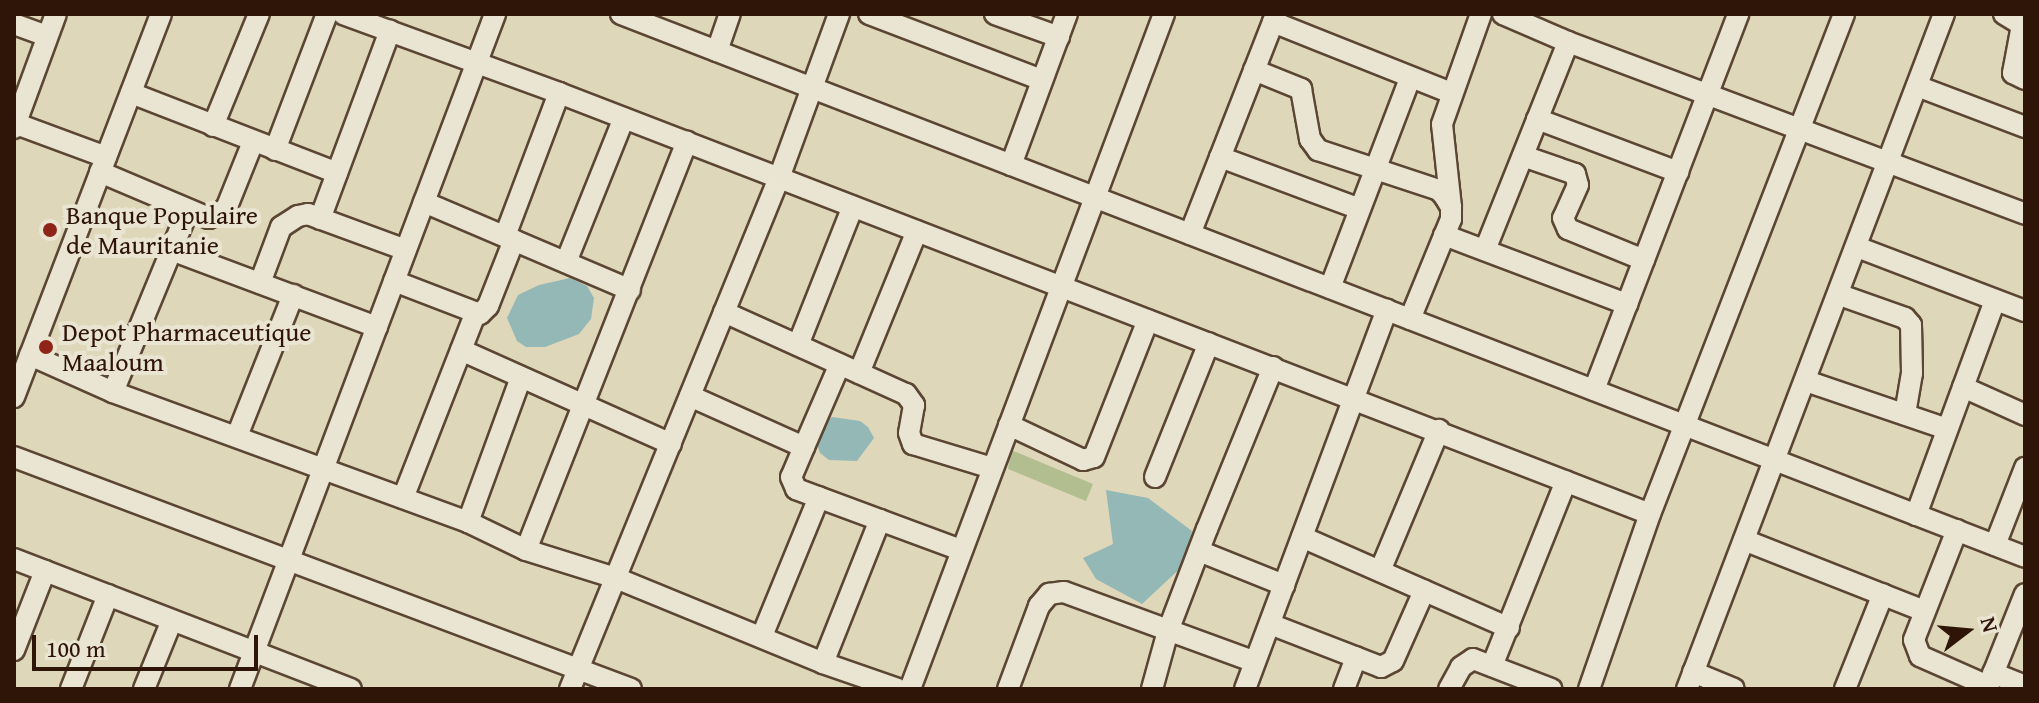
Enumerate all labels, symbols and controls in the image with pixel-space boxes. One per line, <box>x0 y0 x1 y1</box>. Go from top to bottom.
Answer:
place label: Banque Populaire de Mauritanie <box>66 199 258 260</box>
marker: Banque Populaire de Mauritanie <box>41 221 59 239</box>
place label: Depot Pharmaceutique Maaloum <box>62 316 312 378</box>
marker: Depot Pharmaceutique Maaloum <box>37 338 55 356</box>
north arrow <box>1927 591 2007 671</box>
text: N <box>1973 613 2007 636</box>
scale bar <box>36 619 262 669</box>
text: 100 m <box>46 631 106 666</box>

